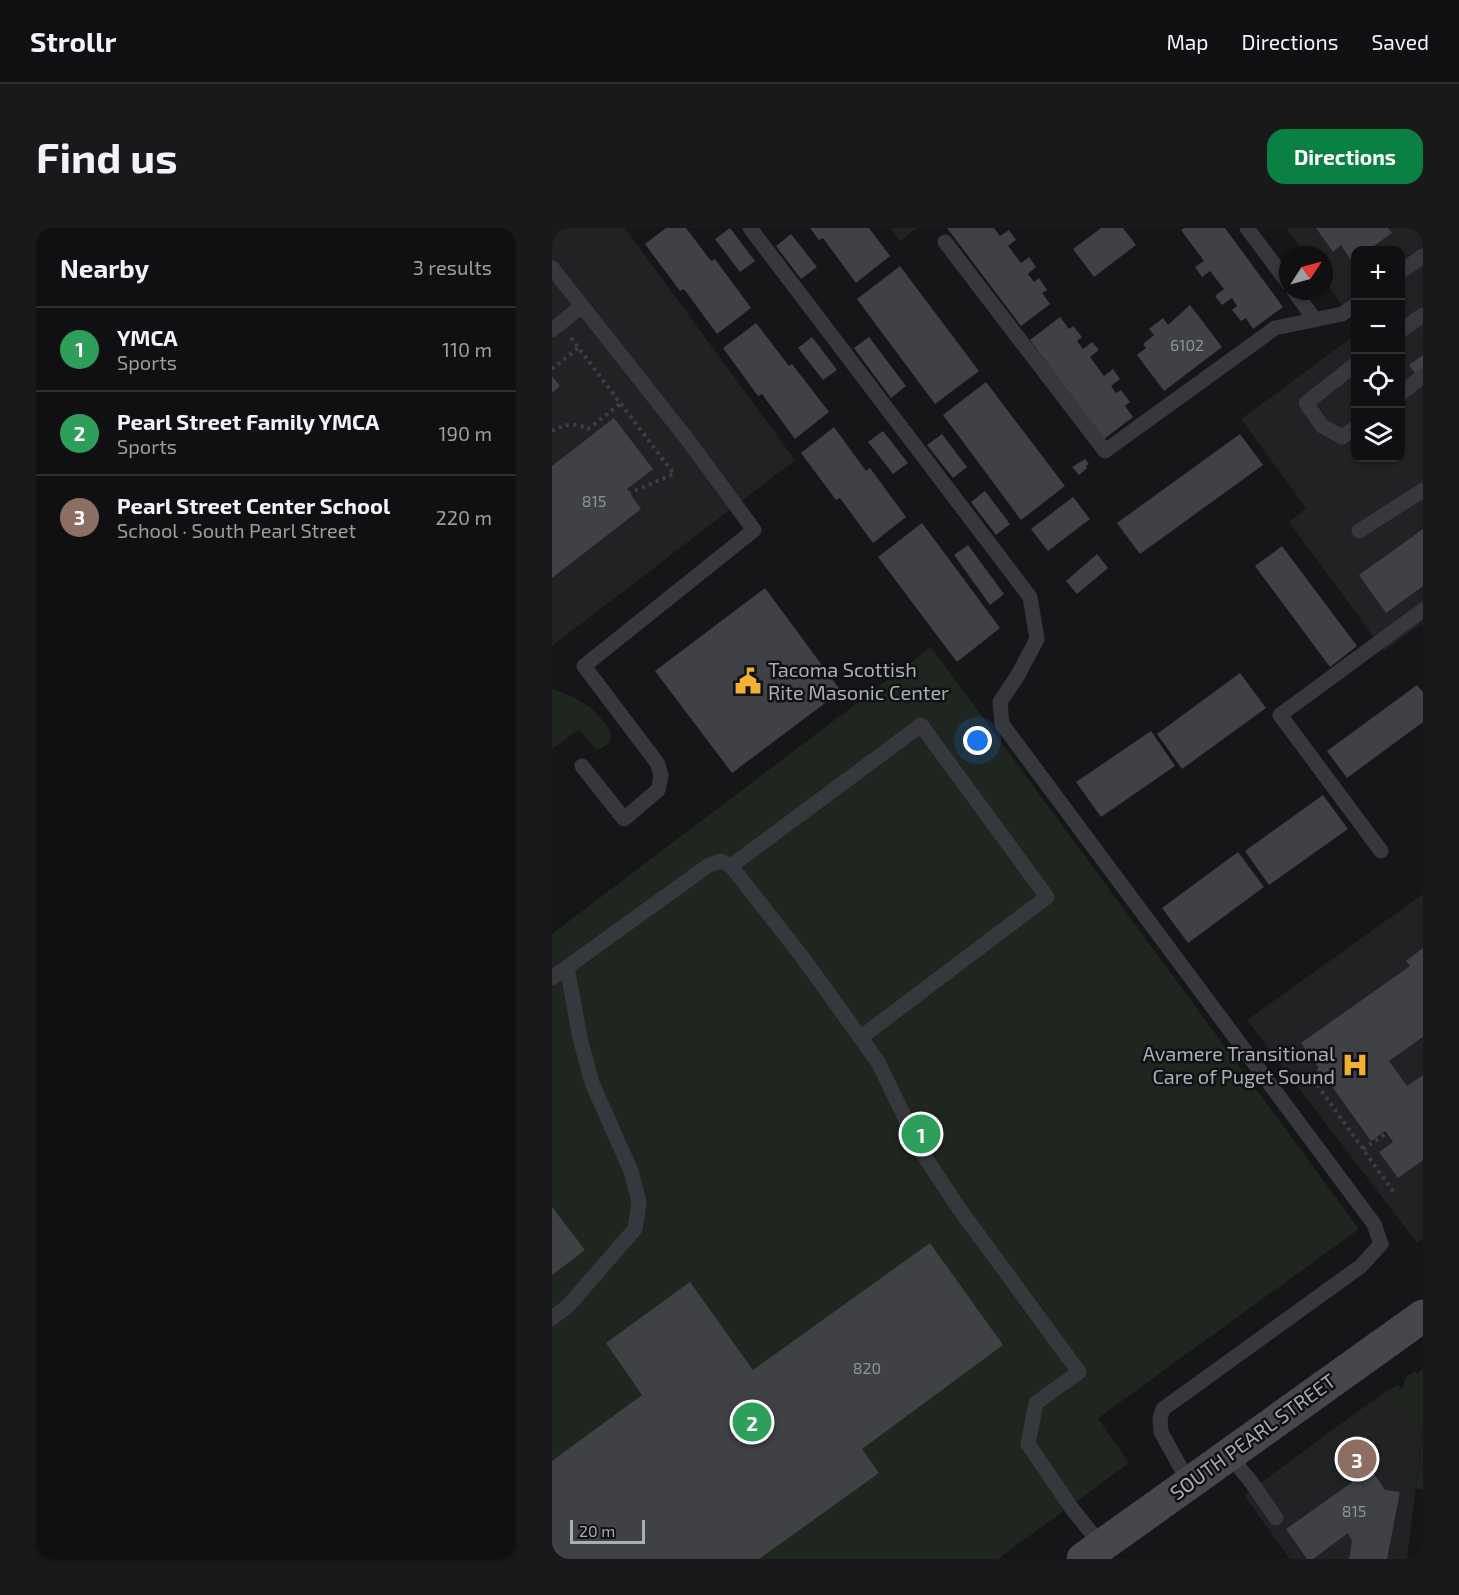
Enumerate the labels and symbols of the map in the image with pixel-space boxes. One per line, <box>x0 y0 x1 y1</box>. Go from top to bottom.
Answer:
north arrow <box>1279 246 1333 300</box>
house number: 6102 <box>1170 335 1204 354</box>
house number: 815 <box>582 491 606 510</box>
place label: Tacoma Scottish Rite Masonic Center <box>768 657 949 704</box>
public building icon: Tacoma Scottish Rite Masonic Center <box>733 666 763 696</box>
your location <box>963 726 992 755</box>
place label: Avamere Transitional Care of Puget Sound <box>1143 1041 1335 1088</box>
hospital icon: Avamere Transitional Care of Puget Sound <box>1340 1050 1370 1080</box>
pin: 1 <box>902 1112 940 1156</box>
house number: 820 <box>853 1358 881 1377</box>
street label: SOUTH PEARL STREET <box>1165 1368 1340 1504</box>
pin: 2 <box>732 1400 772 1444</box>
pin: 3 <box>1338 1436 1376 1482</box>
house number: 815 <box>1342 1501 1366 1520</box>
scale bar <box>570 1517 645 1544</box>

